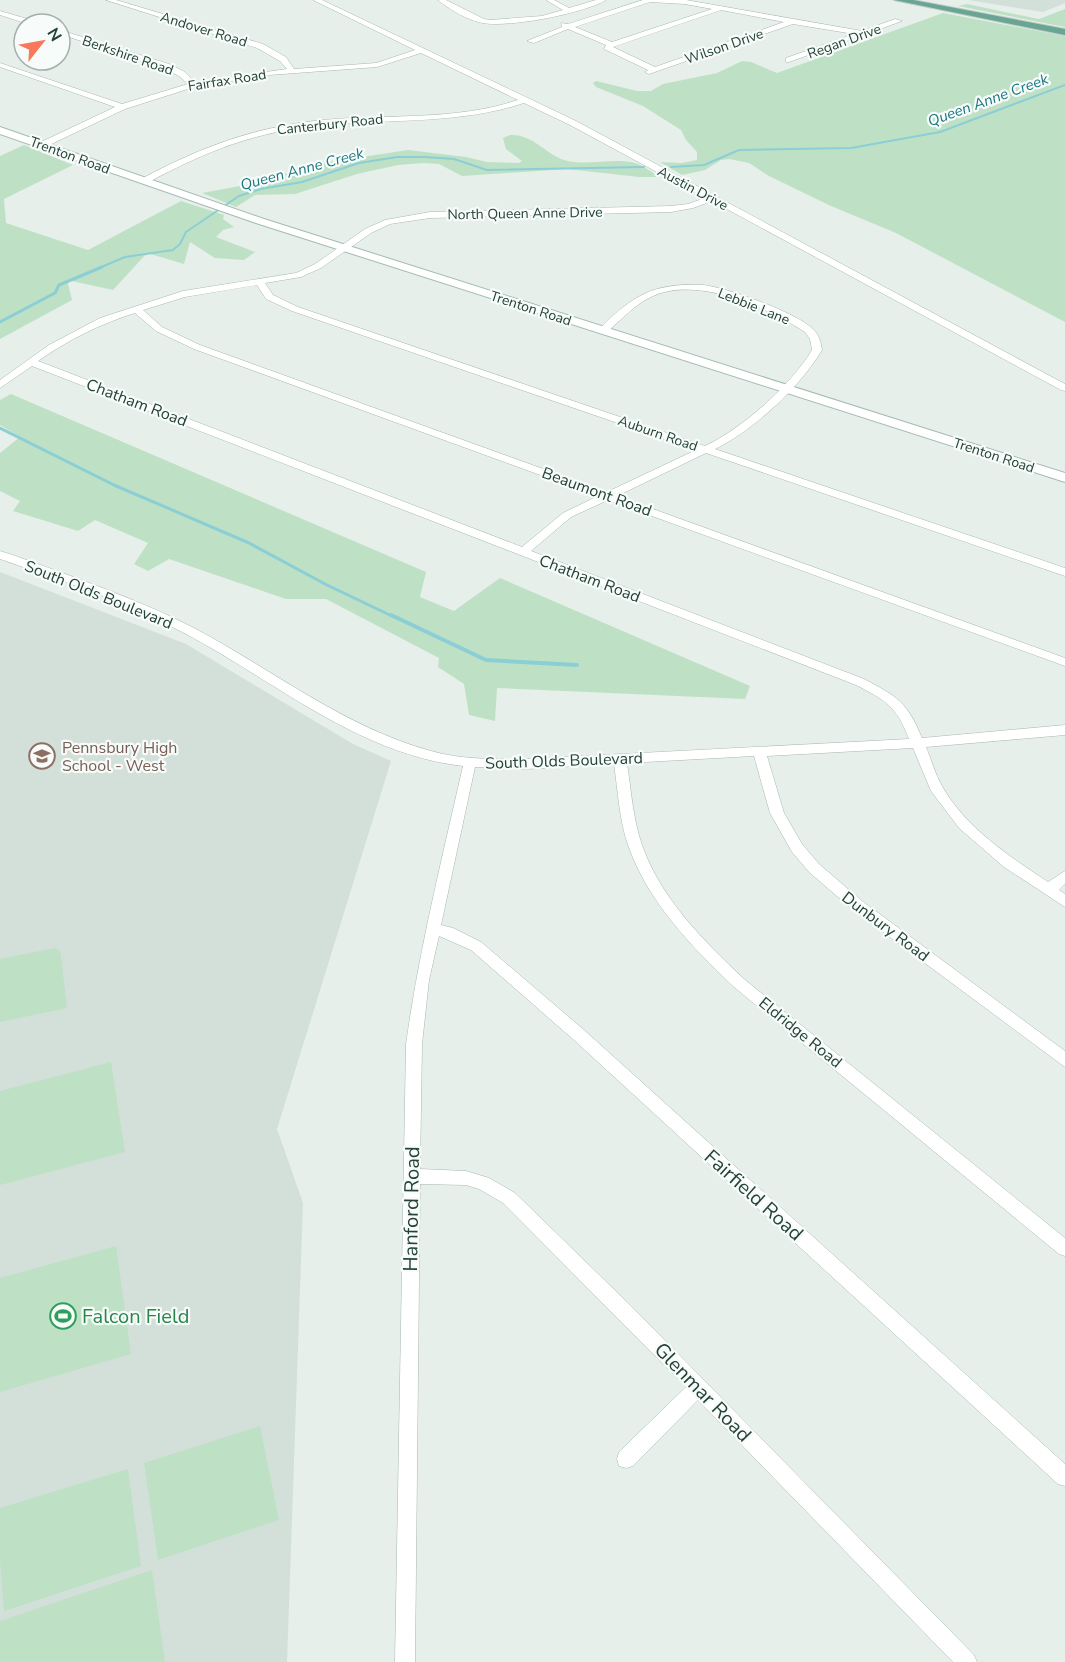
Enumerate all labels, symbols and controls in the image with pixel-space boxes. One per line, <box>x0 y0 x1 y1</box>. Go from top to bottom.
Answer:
street label: Andover Road <box>158 7 250 52</box>
north arrow <box>12 12 72 72</box>
street label: Regan Drive <box>805 19 884 64</box>
text: N <box>41 24 67 46</box>
street label: Wilson Drive <box>682 24 766 69</box>
street label: Berkshire Road <box>80 31 176 80</box>
street label: Fairfax Road <box>187 65 268 96</box>
water label: Queen Anne Creek <box>925 69 1052 131</box>
street label: Canterbury Road <box>276 109 384 140</box>
street label: Trenton Road <box>27 132 113 179</box>
water label: Queen Anne Creek <box>238 143 366 195</box>
street label: Austin Drive <box>654 162 731 215</box>
street label: North Queen Anne Drive <box>447 203 603 224</box>
street label: Lebbie Lane <box>715 283 793 330</box>
street label: Trenton Road <box>488 286 574 331</box>
street label: Chatham Road <box>83 374 190 432</box>
street label: Auburn Road <box>615 411 700 456</box>
street label: Trenton Road <box>951 433 1037 478</box>
street label: Beaumont Road <box>539 462 655 522</box>
street label: Chatham Road <box>536 550 643 608</box>
street label: South Olds Boulevard <box>21 555 176 635</box>
place label: Pennsbury High School - West <box>62 737 177 777</box>
school or university icon: Pennsbury High School - West <box>27 741 57 771</box>
street label: South Olds Boulevard <box>485 747 643 775</box>
street label: Dunbury Road <box>837 887 934 967</box>
street label: Eldridge Road <box>754 992 847 1073</box>
street label: Fairfield Road <box>698 1144 809 1247</box>
street label: Hanford Road <box>397 1146 426 1272</box>
sports icon: Falcon Field <box>48 1301 78 1331</box>
place label: Falcon Field <box>82 1303 189 1330</box>
street label: Glenmar Road <box>648 1337 757 1448</box>

